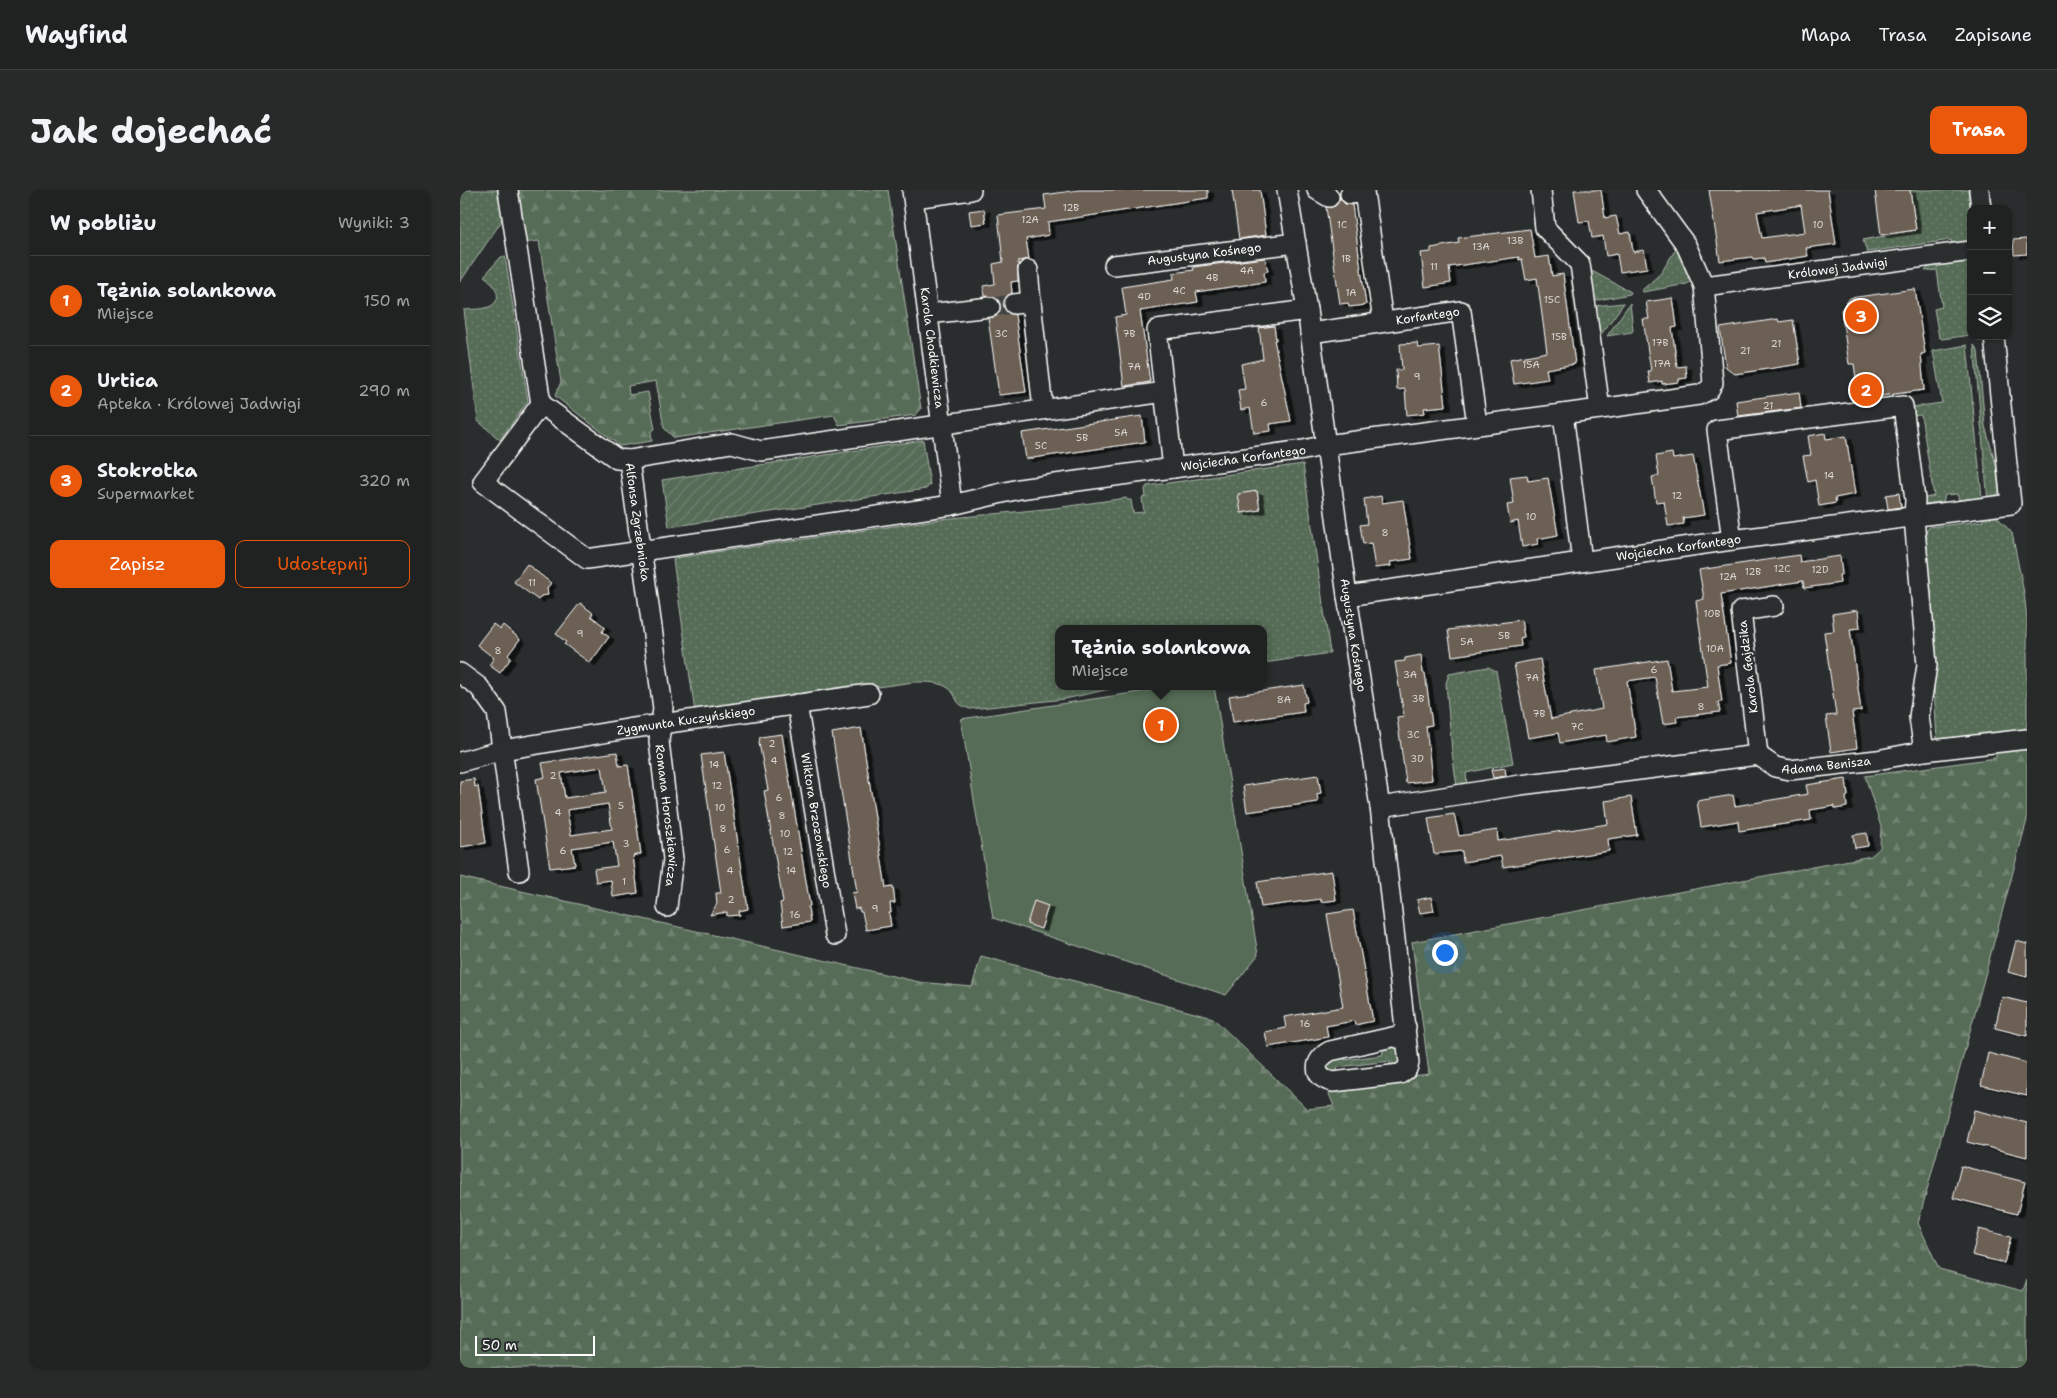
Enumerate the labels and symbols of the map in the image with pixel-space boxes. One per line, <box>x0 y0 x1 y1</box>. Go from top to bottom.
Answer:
house number: 12B <box>1063 201 1079 214</box>
house number: 12A <box>1021 213 1039 226</box>
house number: 1C <box>1337 218 1347 231</box>
house number: 10 <box>1813 218 1823 231</box>
house number: 13B <box>1507 234 1523 247</box>
street label: Augustyna Kośnego <box>1146 239 1262 269</box>
house number: 13A <box>1472 240 1490 253</box>
house number: 1B <box>1341 252 1351 265</box>
street label: Królowej Jadwigi <box>1787 254 1889 283</box>
house number: 11 <box>1430 260 1438 273</box>
house number: 4A <box>1240 264 1254 277</box>
house number: 4B <box>1206 271 1219 284</box>
house number: 4C <box>1172 284 1186 297</box>
street label: Karola Chodkiewicza <box>916 286 948 410</box>
house number: 1A <box>1345 286 1357 299</box>
house number: 4D <box>1137 290 1151 303</box>
house number: 15C <box>1544 293 1560 306</box>
pin: 3 <box>1845 297 1877 335</box>
street label: Korfantego <box>1395 303 1461 328</box>
house number: 3C <box>994 327 1008 340</box>
house number: 7B <box>1123 327 1136 340</box>
house number: 15B <box>1551 330 1567 343</box>
house number: 17B <box>1652 336 1668 349</box>
house number: 21 <box>1771 337 1781 350</box>
house number: 21 <box>1740 344 1750 357</box>
house number: 17A <box>1653 357 1671 370</box>
house number: 15A <box>1522 358 1540 371</box>
house number: 7A <box>1127 360 1141 373</box>
house number: 9 <box>1414 370 1421 383</box>
pin: 2 <box>1850 371 1882 409</box>
house number: 6 <box>1261 396 1268 409</box>
house number: 21 <box>1763 399 1773 412</box>
house number: 5A <box>1114 426 1128 439</box>
house number: 5B <box>1076 431 1088 444</box>
house number: 5C <box>1035 439 1047 452</box>
street label: Wojciecha Korfantego <box>1180 442 1307 475</box>
street label: Alfonsa Zgrzebnioka <box>621 462 654 583</box>
house number: 14 <box>1824 469 1834 482</box>
house number: 12 <box>1672 489 1682 502</box>
house number: 10 <box>1526 510 1536 523</box>
house number: 8 <box>1382 526 1389 539</box>
street label: Wojciecha Korfantego <box>1615 531 1742 565</box>
house number: 12C <box>1774 562 1790 575</box>
house number: 12D <box>1811 563 1829 576</box>
house number: 12B <box>1745 565 1761 578</box>
house number: 12A <box>1719 570 1737 583</box>
house number: 11 <box>528 576 536 589</box>
street label: Augustyna Kośnego <box>1337 577 1370 693</box>
house number: 10B <box>1704 607 1721 620</box>
street label: Karola Gajdzika <box>1734 619 1762 714</box>
house number: 9 <box>577 627 584 640</box>
house number: 5B <box>1498 629 1510 642</box>
house number: 5A <box>1460 635 1474 648</box>
house number: 10A <box>1706 642 1724 655</box>
house number: 8 <box>495 644 502 657</box>
house number: 6 <box>1651 663 1658 676</box>
house number: 3A <box>1403 668 1417 681</box>
house number: 7A <box>1525 671 1539 684</box>
house number: 3B <box>1412 692 1425 705</box>
house number: 8A <box>1277 693 1291 706</box>
house number: 8 <box>1698 700 1705 713</box>
street label: Zygmunta Kuczyńskiego <box>616 703 756 739</box>
pin: 1 <box>1145 706 1177 744</box>
house number: 7B <box>1533 707 1546 720</box>
house number: 7C <box>1570 720 1584 733</box>
house number: 3C <box>1406 728 1420 741</box>
house number: 2 <box>769 737 776 750</box>
street label: Romana Horoszkiewicza <box>651 744 682 888</box>
street label: Wiktora Brzozowskiego <box>797 752 835 889</box>
house number: 3D <box>1410 752 1424 765</box>
street label: Adama Benisza <box>1780 753 1872 778</box>
house number: 4 <box>771 754 778 767</box>
house number: 14 <box>709 758 719 771</box>
house number: 2 <box>550 769 557 782</box>
house number: 12 <box>712 779 722 792</box>
house number: 6 <box>776 791 783 804</box>
house number: 5 <box>618 799 624 812</box>
house number: 10 <box>715 801 725 814</box>
house number: 4 <box>555 806 562 819</box>
house number: 8 <box>779 809 786 822</box>
house number: 8 <box>720 822 727 835</box>
house number: 10 <box>780 827 790 840</box>
house number: 3 <box>623 837 630 850</box>
house number: 6 <box>724 843 731 856</box>
house number: 6 <box>560 844 567 857</box>
house number: 12 <box>783 845 793 858</box>
house number: 4 <box>727 864 734 877</box>
house number: 14 <box>786 864 796 877</box>
house number: 1 <box>622 875 626 888</box>
house number: 2 <box>728 893 735 906</box>
house number: 9 <box>872 902 879 915</box>
house number: 16 <box>790 908 800 921</box>
your location <box>1432 940 1458 966</box>
house number: 16 <box>1300 1017 1310 1030</box>
scale bar <box>475 1333 595 1356</box>

